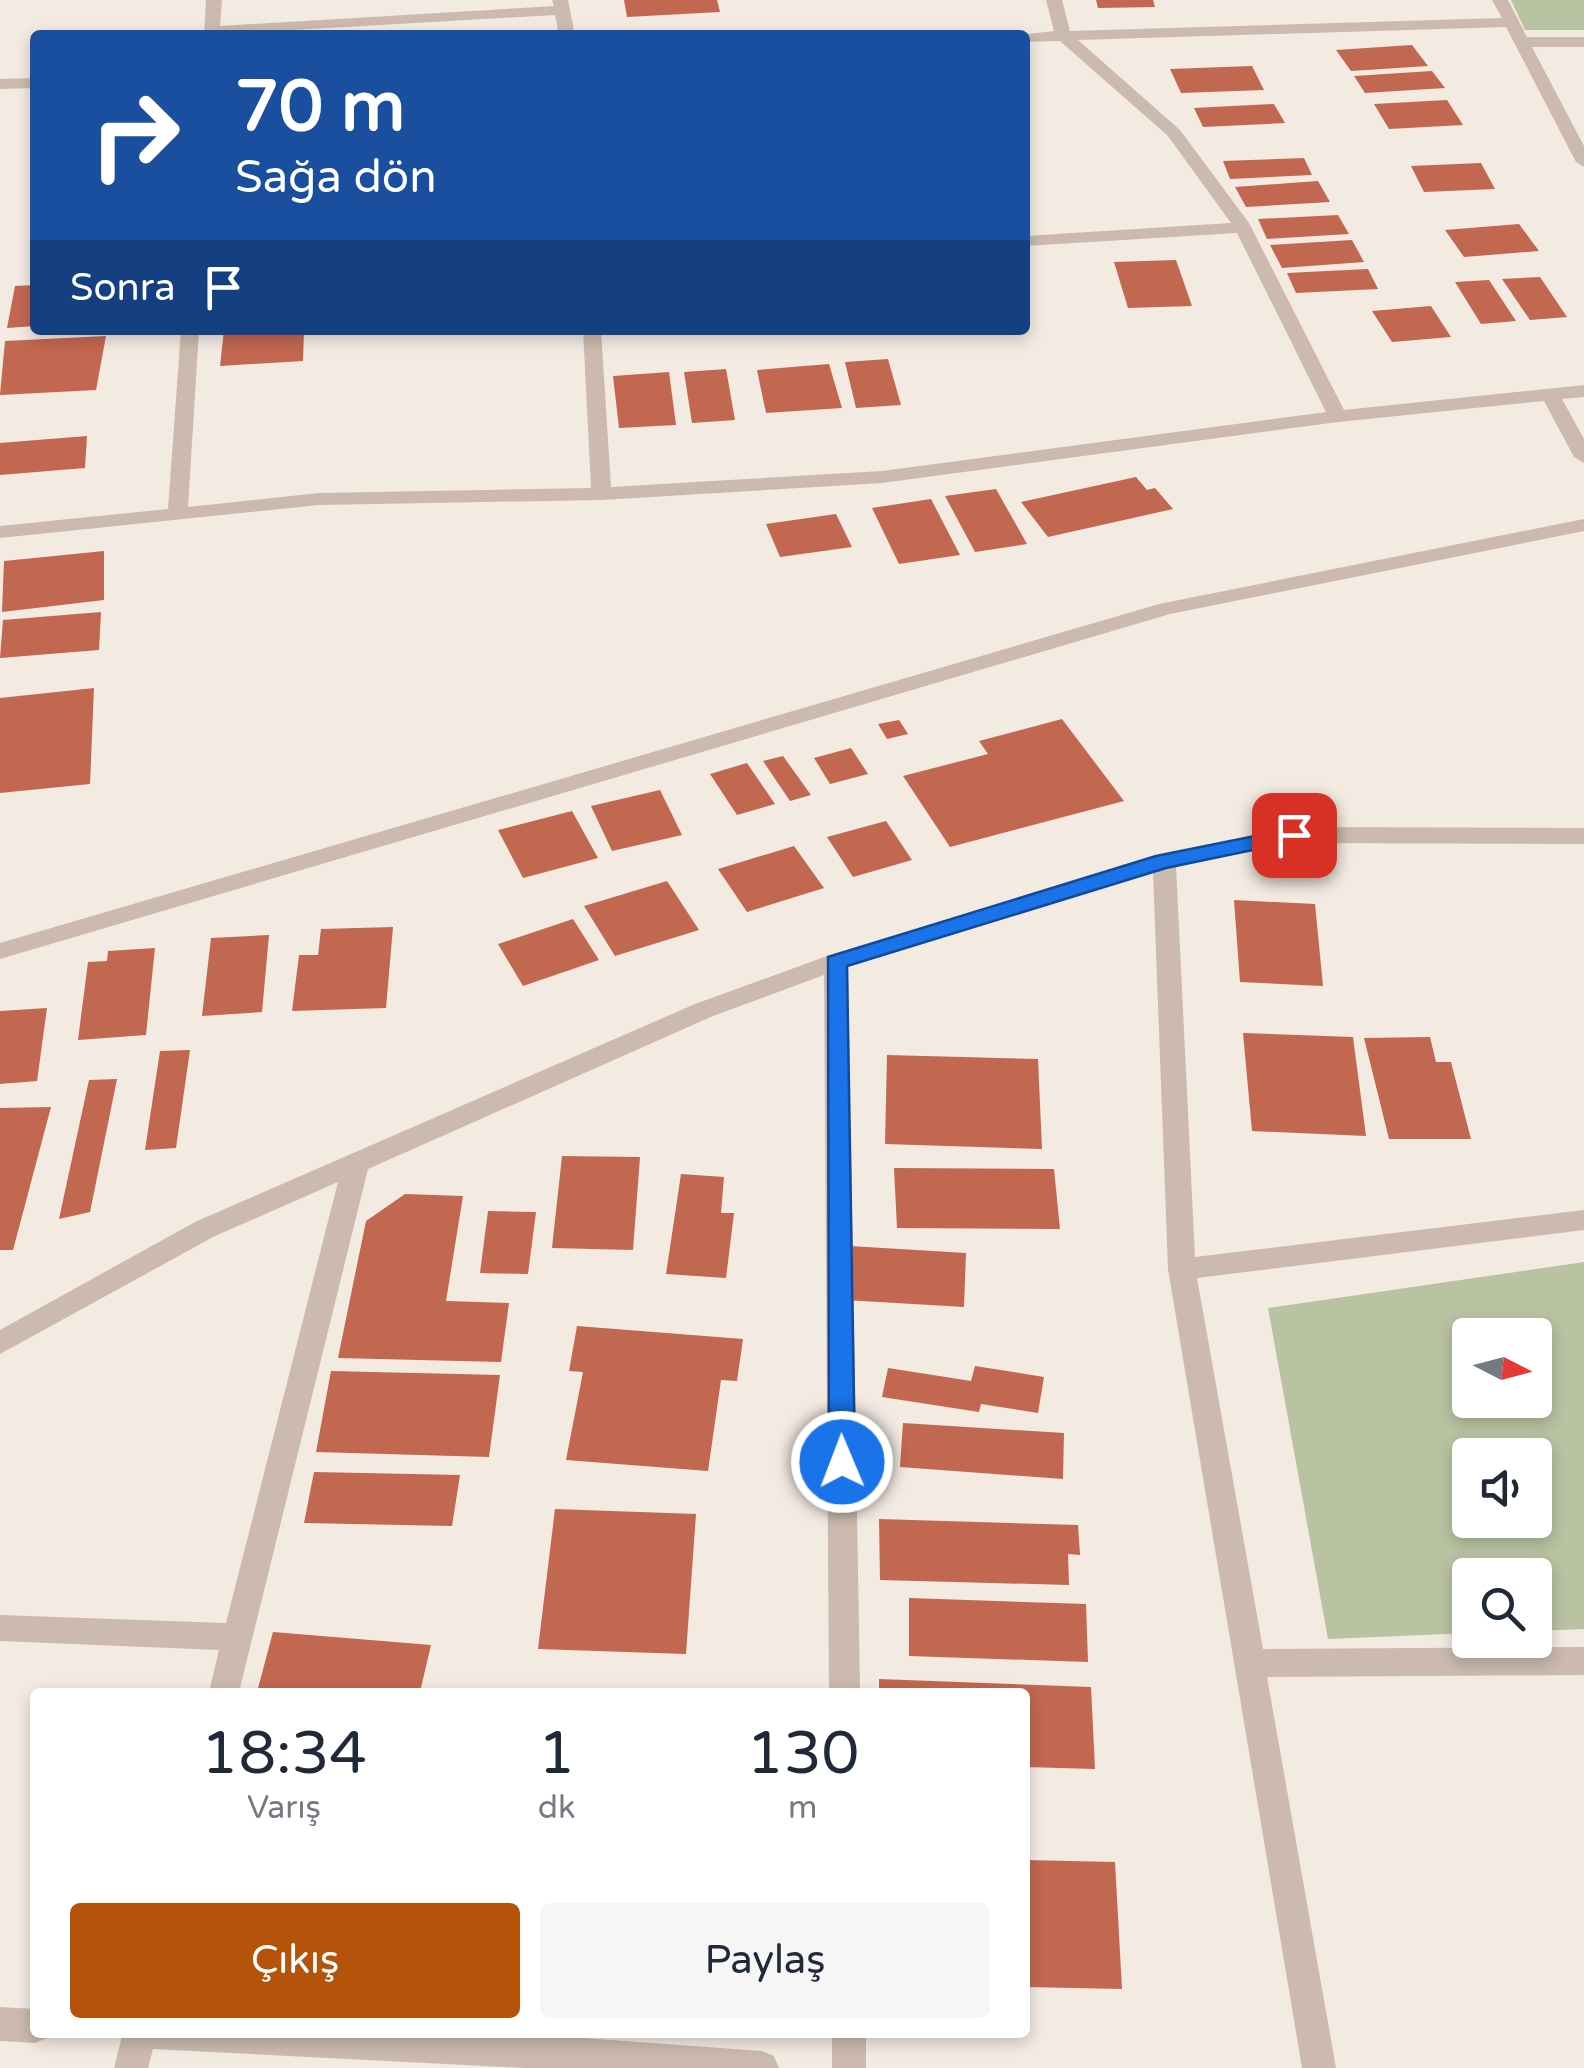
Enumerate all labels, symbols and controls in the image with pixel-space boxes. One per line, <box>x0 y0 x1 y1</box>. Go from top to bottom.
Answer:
text: 70 m <box>235 66 405 150</box>
icon: right <box>70 70 200 200</box>
text: Sağa dön <box>235 151 437 205</box>
icon: arrive <box>196 260 251 315</box>
text: Sonra <box>70 265 176 311</box>
pin <box>1252 793 1337 878</box>
icon: arrive <box>1267 808 1322 863</box>
north arrow <box>1452 1318 1552 1418</box>
map controls <box>1452 1318 1552 1658</box>
position arrow <box>790 1410 894 1514</box>
button: sound <box>1452 1438 1552 1538</box>
button: search <box>1452 1558 1552 1658</box>
text: 18:34 <box>201 1718 367 1790</box>
text: 1 <box>538 1718 575 1790</box>
text: 130 <box>746 1718 859 1790</box>
text: Varış <box>247 1789 321 1827</box>
text: dk <box>538 1789 575 1827</box>
text: m <box>788 1789 817 1827</box>
button: Çıkış <box>70 1903 520 2018</box>
button: Paylaş <box>540 1903 990 2018</box>

